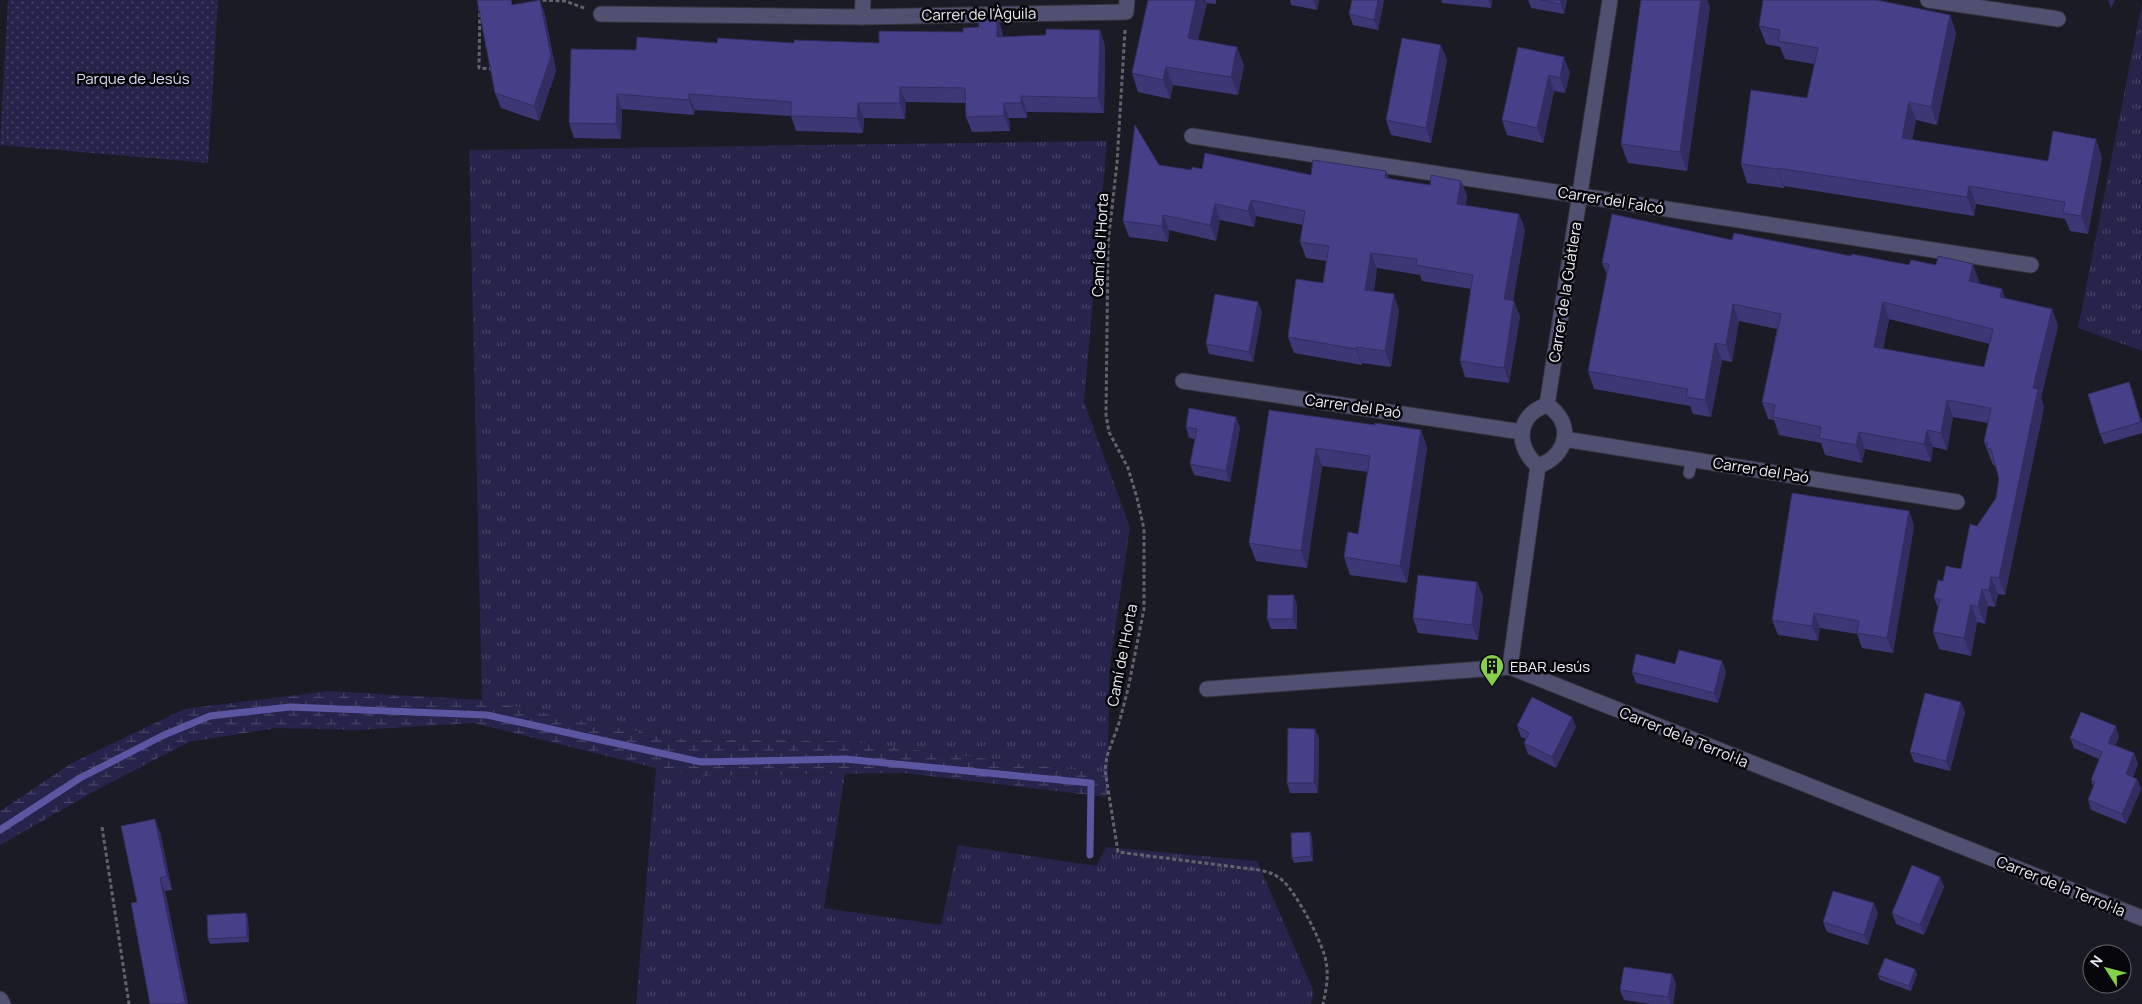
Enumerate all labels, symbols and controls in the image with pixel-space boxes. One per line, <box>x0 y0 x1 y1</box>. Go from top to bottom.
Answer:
street label: Carrer de l'Àguila <box>921 3 1037 25</box>
park label: Parque de Jesús <box>76 68 190 89</box>
street label: Carrer del Falcó <box>1556 181 1666 219</box>
street label: Camí de l'Horta <box>1087 192 1113 298</box>
street label: Carrer de la Guàtlera <box>1544 220 1586 364</box>
street label: Carrer del Paó <box>1304 389 1403 423</box>
street label: Carrer del Paó <box>1711 452 1811 488</box>
street label: Camí de l'Horta <box>1102 602 1142 708</box>
building icon: EBAR Jesús <box>1479 653 1505 687</box>
place label: EBAR Jesús <box>1510 656 1590 677</box>
street label: Carrer de la Terrol·la <box>1616 702 1752 772</box>
street label: Carrer de la Terrol·la <box>1993 851 2129 921</box>
north arrow <box>2082 944 2132 994</box>
text: N <box>2085 951 2107 971</box>

